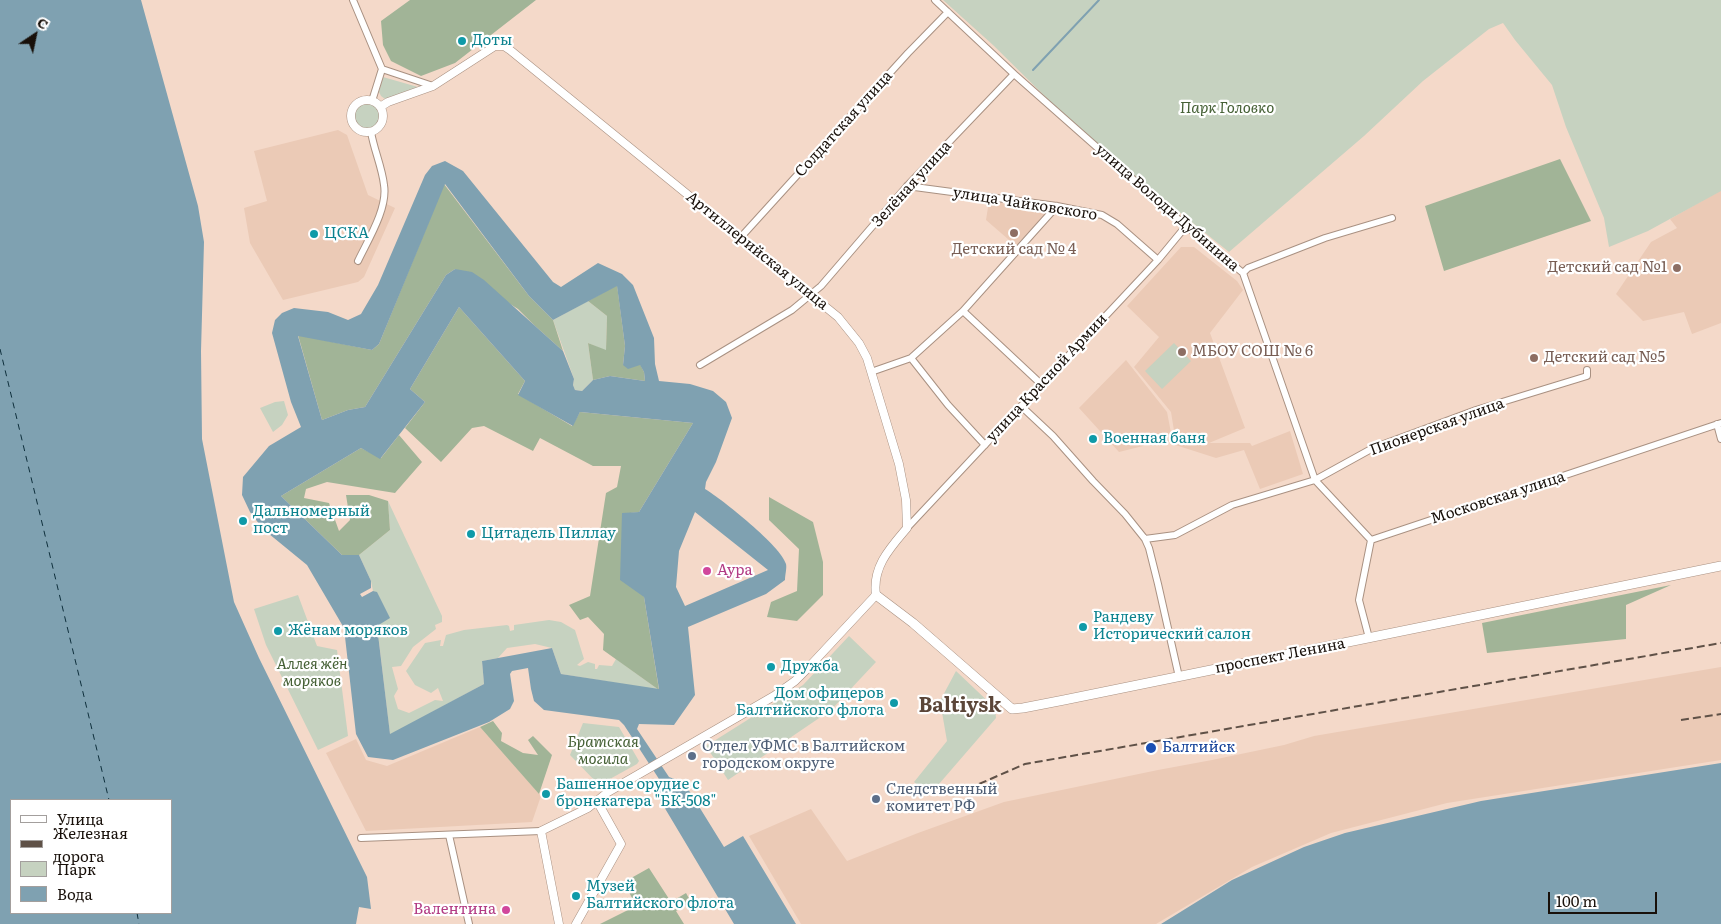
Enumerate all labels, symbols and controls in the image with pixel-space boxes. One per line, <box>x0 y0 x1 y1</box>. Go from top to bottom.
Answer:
north arrow <box>10 10 60 60</box>
text: С <box>34 11 53 34</box>
place label: Доты <box>472 32 512 50</box>
marker: Доты <box>456 35 468 47</box>
street label: Солдатская улица <box>792 67 896 181</box>
park label: Парк Головко <box>1180 100 1274 118</box>
street label: Зелёная улица <box>869 137 955 231</box>
street label: улица Володи Дубинина <box>1091 141 1243 275</box>
street label: улица Чайковского <box>952 184 1098 224</box>
street label: Артиллерийская улица <box>682 188 832 314</box>
place label: ЦСКА <box>324 225 369 243</box>
marker: Детский сад № 4 <box>1008 227 1020 239</box>
marker: ЦСКА <box>308 228 320 240</box>
place label: Детский сад № 4 <box>952 241 1076 259</box>
place label: Детский сад №1 <box>1547 259 1667 277</box>
marker: Детский сад №1 <box>1671 262 1683 274</box>
street label: улица Красной Армии <box>983 310 1111 446</box>
place label: МБОУ СОШ № 6 <box>1192 343 1313 361</box>
marker: МБОУ СОШ № 6 <box>1176 346 1188 358</box>
place label: Детский сад №5 <box>1544 349 1665 367</box>
marker: Детский сад №5 <box>1528 352 1540 364</box>
street label: Пионерская улица <box>1367 394 1507 460</box>
place label: Военная баня <box>1103 430 1206 448</box>
marker: Военная баня <box>1087 433 1099 445</box>
street label: Московская улица <box>1429 468 1567 528</box>
place label: Дальномерный пост <box>253 503 370 538</box>
marker: Дальномерный пост <box>237 515 249 527</box>
place label: Цитадель Пиллау <box>481 525 616 543</box>
marker: Цитадель Пиллау <box>465 528 477 540</box>
place label: Аура <box>717 562 753 580</box>
marker: Аура <box>701 565 713 577</box>
place label: Рандеву Исторический салон <box>1093 609 1251 644</box>
marker: Рандеву Исторический салон <box>1077 621 1089 633</box>
place label: Жёнам моряков <box>288 622 408 640</box>
marker: Жёнам моряков <box>272 625 284 637</box>
street label: проспект Ленина <box>1213 635 1347 677</box>
park label: Аллея жён моряков <box>276 656 348 691</box>
place label: Дружба <box>781 658 839 676</box>
marker: Дружба <box>765 661 777 673</box>
place label: Дом офицеров Балтийского флота <box>736 685 884 720</box>
district label: Baltiysk <box>918 694 1002 718</box>
marker: Дом офицеров Балтийского флота <box>888 697 900 709</box>
park label: Братская могила <box>567 734 639 769</box>
place label: Отдел УФМС в Балтийском городском округе <box>702 738 905 773</box>
place label: Балтийск <box>1162 739 1235 757</box>
marker: Балтийск <box>1144 741 1158 755</box>
marker: Отдел УФМС в Балтийском городском округе <box>686 750 698 762</box>
place label: Башенное орудие с бронекатера "БК-508" <box>556 776 716 811</box>
place label: Следственный комитет РФ <box>886 781 998 816</box>
marker: Башенное орудие с бронекатера "БК-508" <box>540 788 552 800</box>
marker: Следственный комитет РФ <box>870 793 882 805</box>
legend <box>10 799 172 914</box>
text: Улица <box>57 807 104 830</box>
text: Железная дорога <box>53 821 128 867</box>
text: Парк <box>57 857 96 880</box>
place label: Музей Балтийского флота <box>586 878 734 913</box>
text: Вода <box>57 882 93 905</box>
scale bar <box>1551 882 1660 914</box>
text: 100 m <box>1556 889 1597 912</box>
marker: Музей Балтийского флота <box>570 890 582 902</box>
place label: Валентина <box>413 901 496 919</box>
marker: Валентина <box>500 904 512 916</box>

